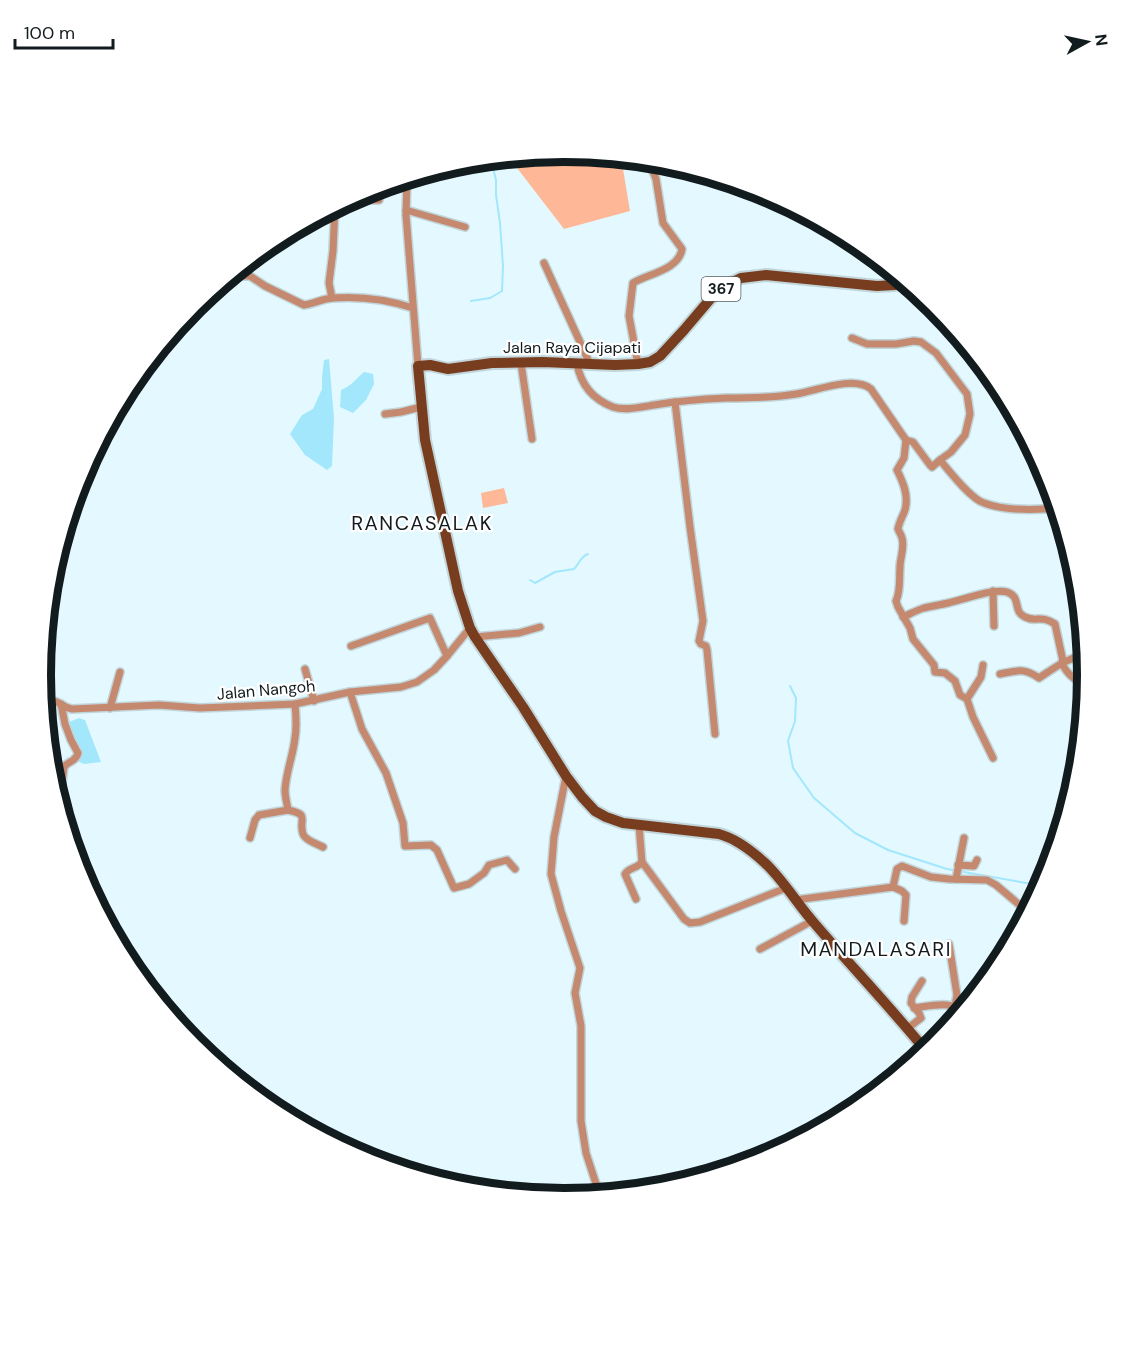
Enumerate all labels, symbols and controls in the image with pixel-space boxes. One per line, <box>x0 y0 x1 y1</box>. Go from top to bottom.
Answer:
scale bar <box>15 12 112 50</box>
north arrow <box>1057 12 1117 72</box>
text: 100 m <box>24 21 75 45</box>
text: N <box>1090 33 1113 47</box>
road number: 367 <box>702 277 740 301</box>
street label: Jalan Raya Cijapati <box>503 337 641 358</box>
district label: RANCASALAK <box>351 510 493 536</box>
street label: Jalan Nangoh <box>216 675 316 705</box>
district label: MANDALASARI <box>800 936 952 962</box>

